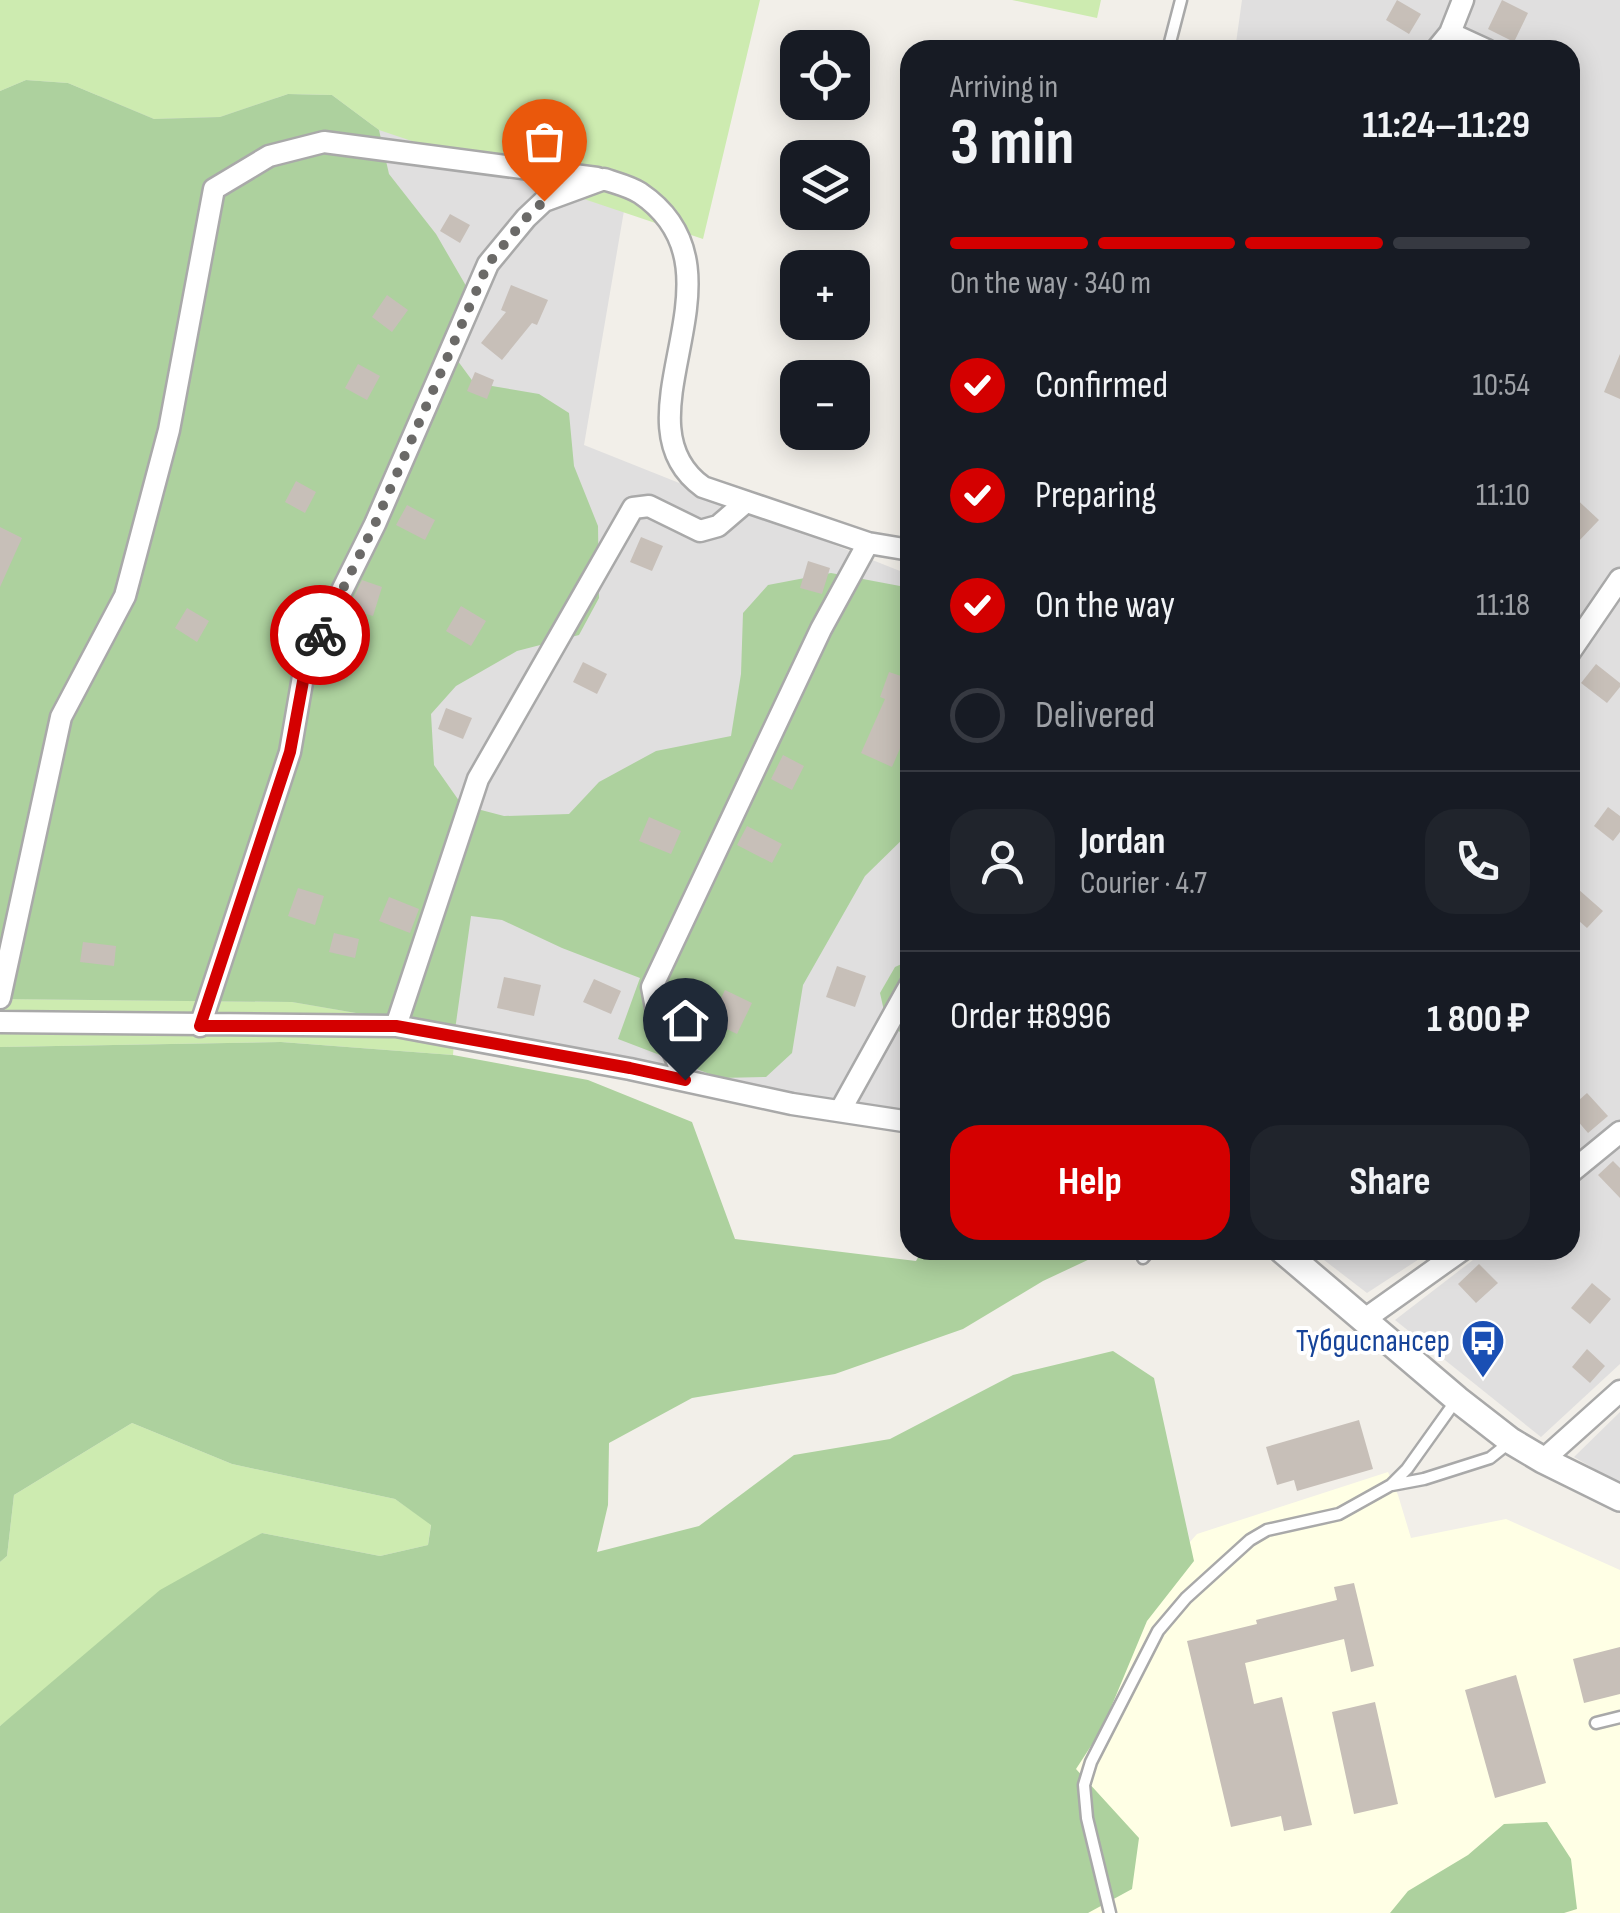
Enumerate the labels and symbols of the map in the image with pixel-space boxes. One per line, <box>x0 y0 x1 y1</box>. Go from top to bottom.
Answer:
pin <box>502 99 587 202</box>
courier <box>270 585 370 685</box>
pin <box>643 978 728 1081</box>
bus stop icon: Тубдиспансер <box>1460 1318 1506 1379</box>
place label: Тубдиспансер <box>1296 1322 1450 1361</box>

